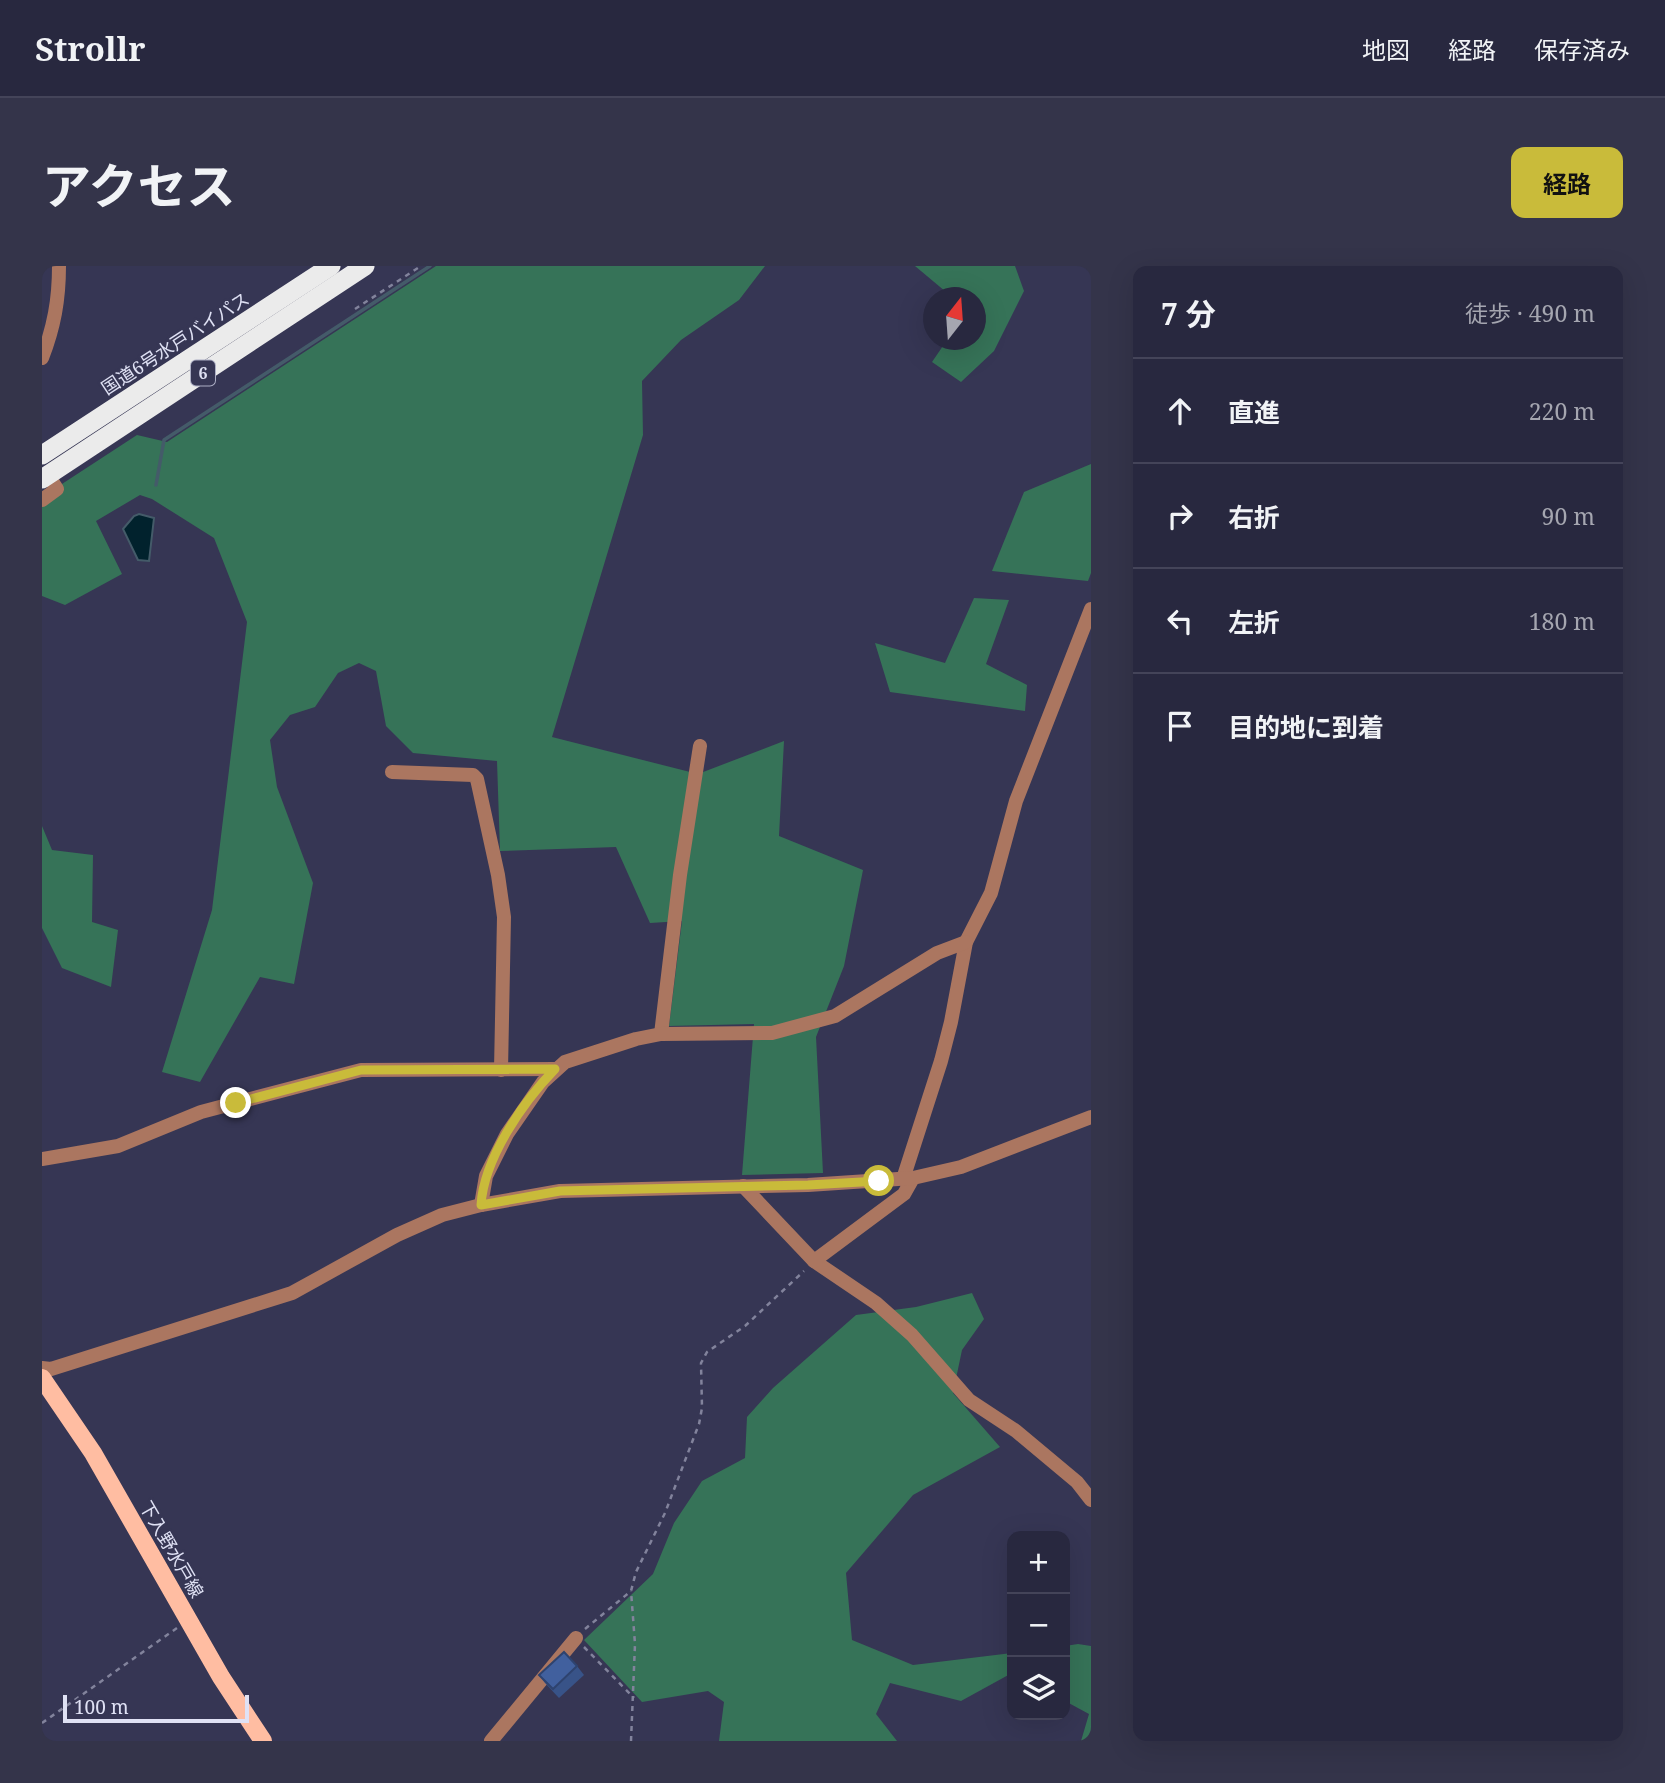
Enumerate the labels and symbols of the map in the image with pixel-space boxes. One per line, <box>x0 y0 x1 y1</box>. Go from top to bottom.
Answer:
street label: 国道6号水戸バイパス <box>97 287 253 399</box>
north arrow <box>923 287 986 350</box>
road number: 6 <box>191 360 215 386</box>
route end <box>220 1087 251 1118</box>
route start <box>863 1165 894 1196</box>
street label: 下入野水戸線 <box>135 1496 209 1602</box>
scale bar <box>63 1692 248 1724</box>

